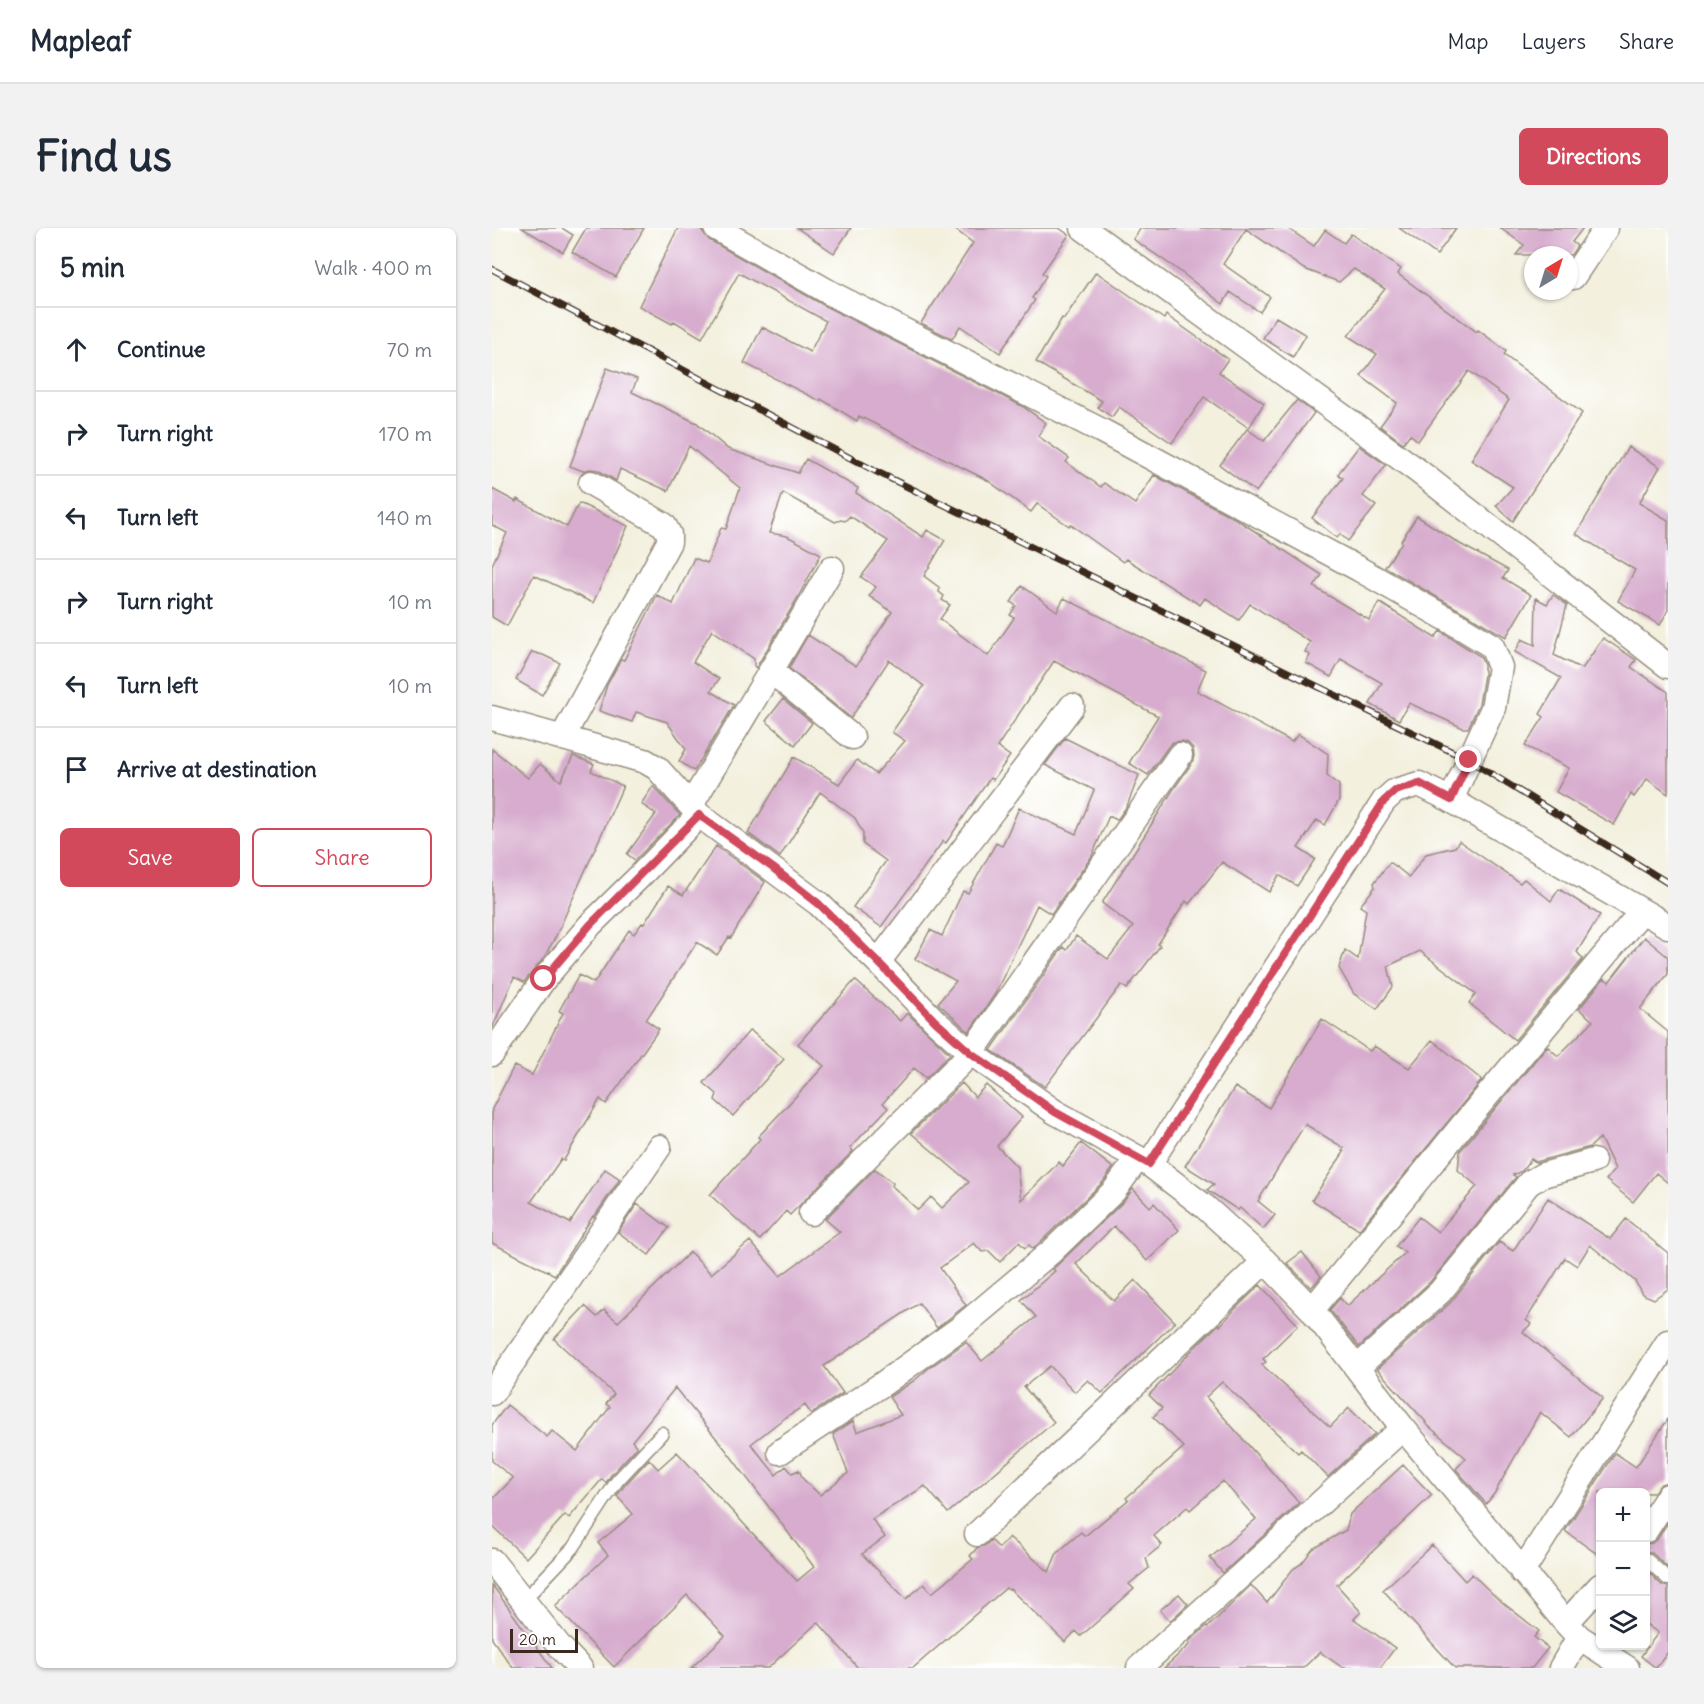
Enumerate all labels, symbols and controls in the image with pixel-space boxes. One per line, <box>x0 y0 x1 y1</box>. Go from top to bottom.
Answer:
text: Mapleaf <box>30 23 131 59</box>
text: Map <box>1448 28 1488 55</box>
text: Layers <box>1521 28 1586 55</box>
text: Share <box>1619 28 1674 55</box>
button: Directions <box>1519 128 1668 185</box>
text: Find us <box>36 130 172 182</box>
north arrow <box>1524 246 1578 300</box>
text: 5 min <box>60 251 125 284</box>
text: Walk · 400 m <box>314 255 432 280</box>
icon: ahead <box>60 333 93 366</box>
text: Continue <box>117 335 206 363</box>
text: 70 m <box>387 337 432 362</box>
icon: right <box>60 417 93 450</box>
text: Turn right <box>117 419 213 447</box>
text: 170 m <box>379 421 432 446</box>
icon: left <box>60 501 93 534</box>
text: Turn left <box>117 503 198 531</box>
text: 140 m <box>377 505 432 530</box>
icon: right <box>60 585 93 618</box>
text: Turn right <box>117 587 213 615</box>
text: 10 m <box>389 589 432 614</box>
icon: left <box>60 669 93 702</box>
text: Turn left <box>117 671 198 699</box>
text: 10 m <box>389 673 432 698</box>
route end <box>1455 746 1481 772</box>
icon: arrive <box>60 753 93 786</box>
text: Arrive at destination <box>117 755 317 783</box>
button: Save <box>60 828 240 887</box>
button: Share <box>252 828 432 887</box>
route start <box>530 965 556 991</box>
map controls <box>1596 1488 1650 1650</box>
button: + <box>1596 1488 1650 1542</box>
button: − <box>1596 1542 1650 1596</box>
button: layers <box>1596 1596 1650 1650</box>
scale bar <box>510 1626 578 1654</box>
text: 20 m <box>519 1629 556 1649</box>

